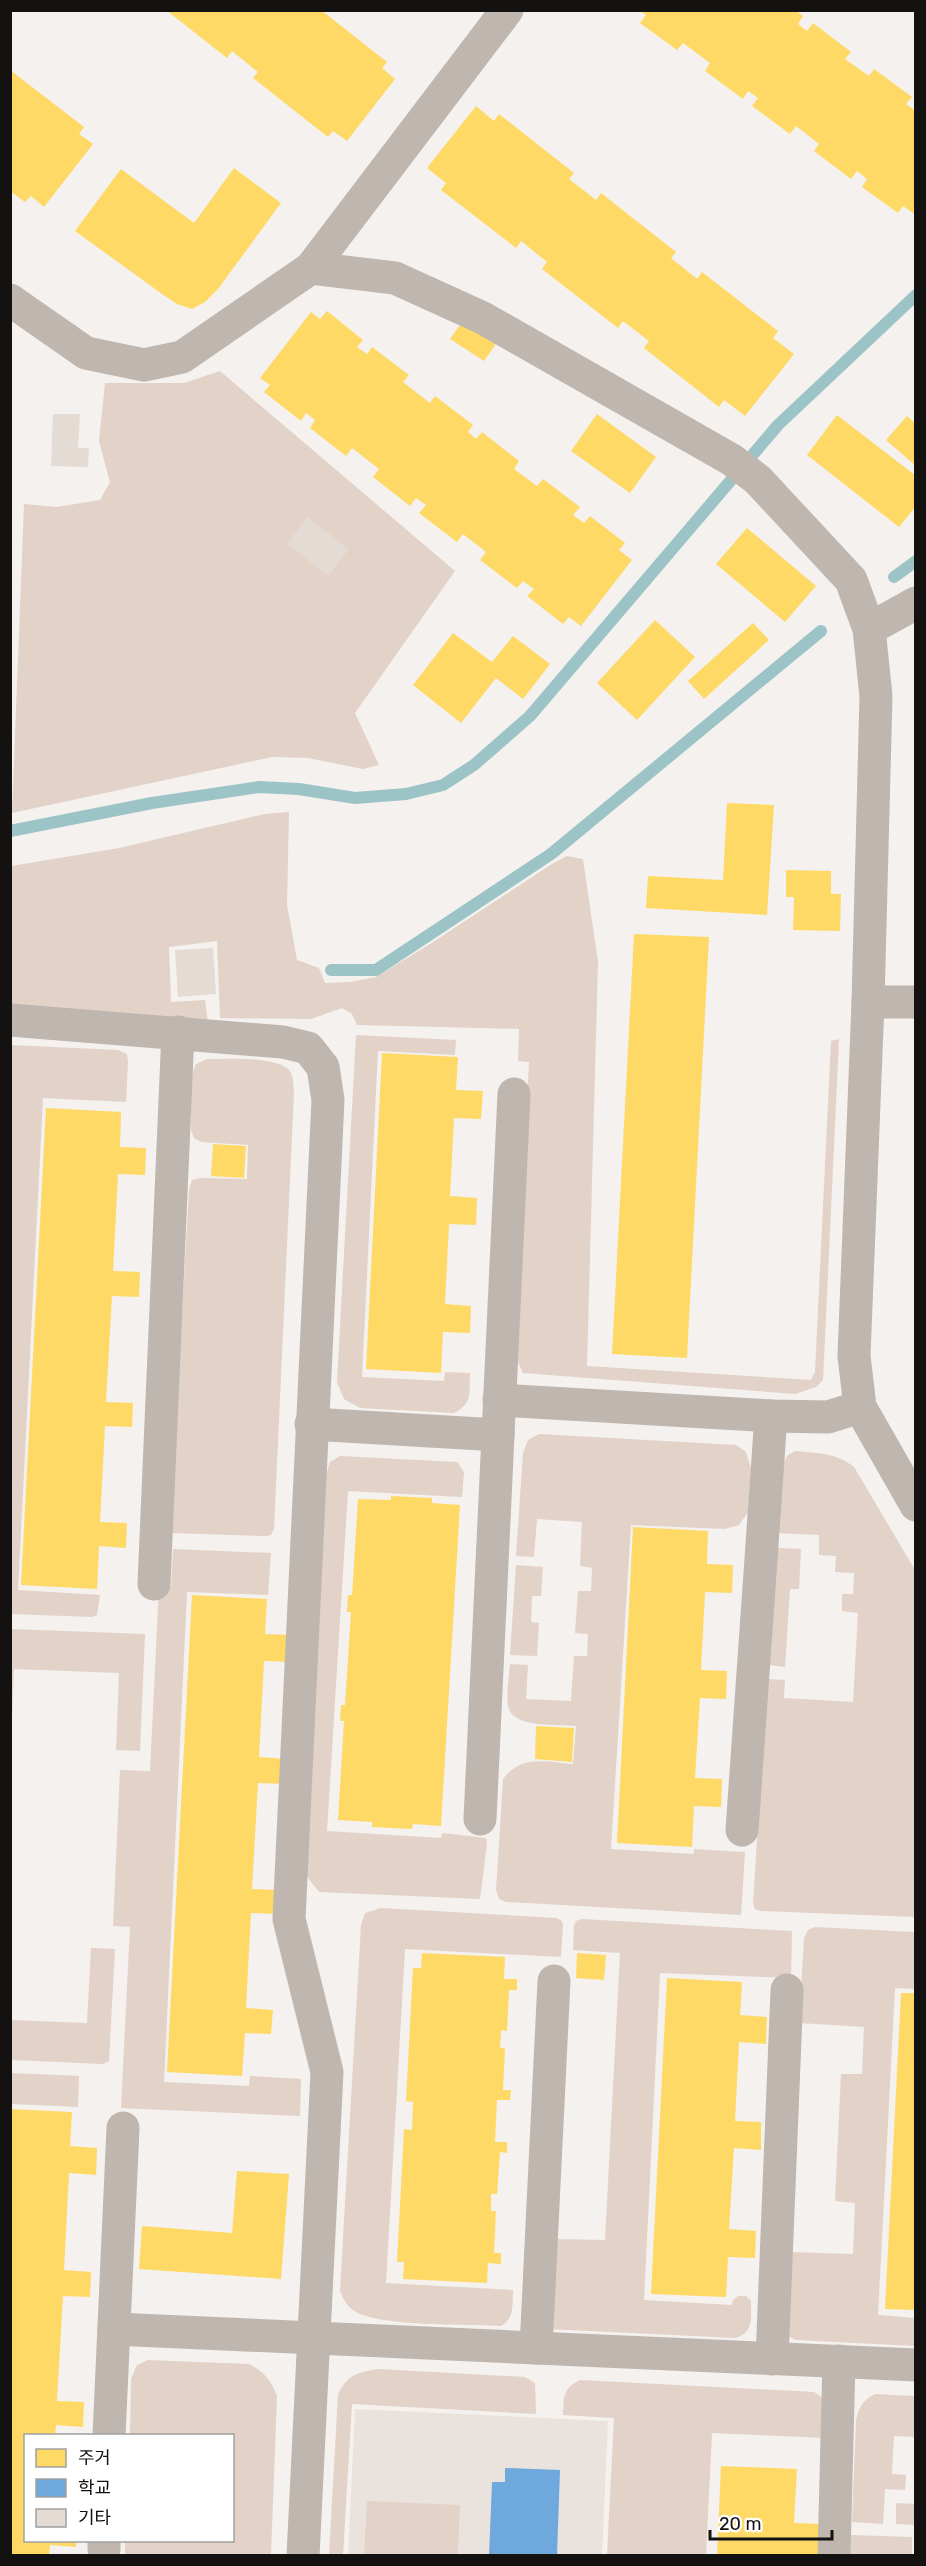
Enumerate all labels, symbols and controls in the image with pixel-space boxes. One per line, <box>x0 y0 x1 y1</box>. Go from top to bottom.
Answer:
legend <box>24 2434 234 2542</box>
text: 주거 <box>78 2447 111 2469</box>
text: 학교 <box>78 2477 111 2499</box>
scale bar <box>710 2503 832 2541</box>
text: 기타 <box>78 2507 112 2529</box>
text: 20 m <box>719 2513 761 2535</box>

